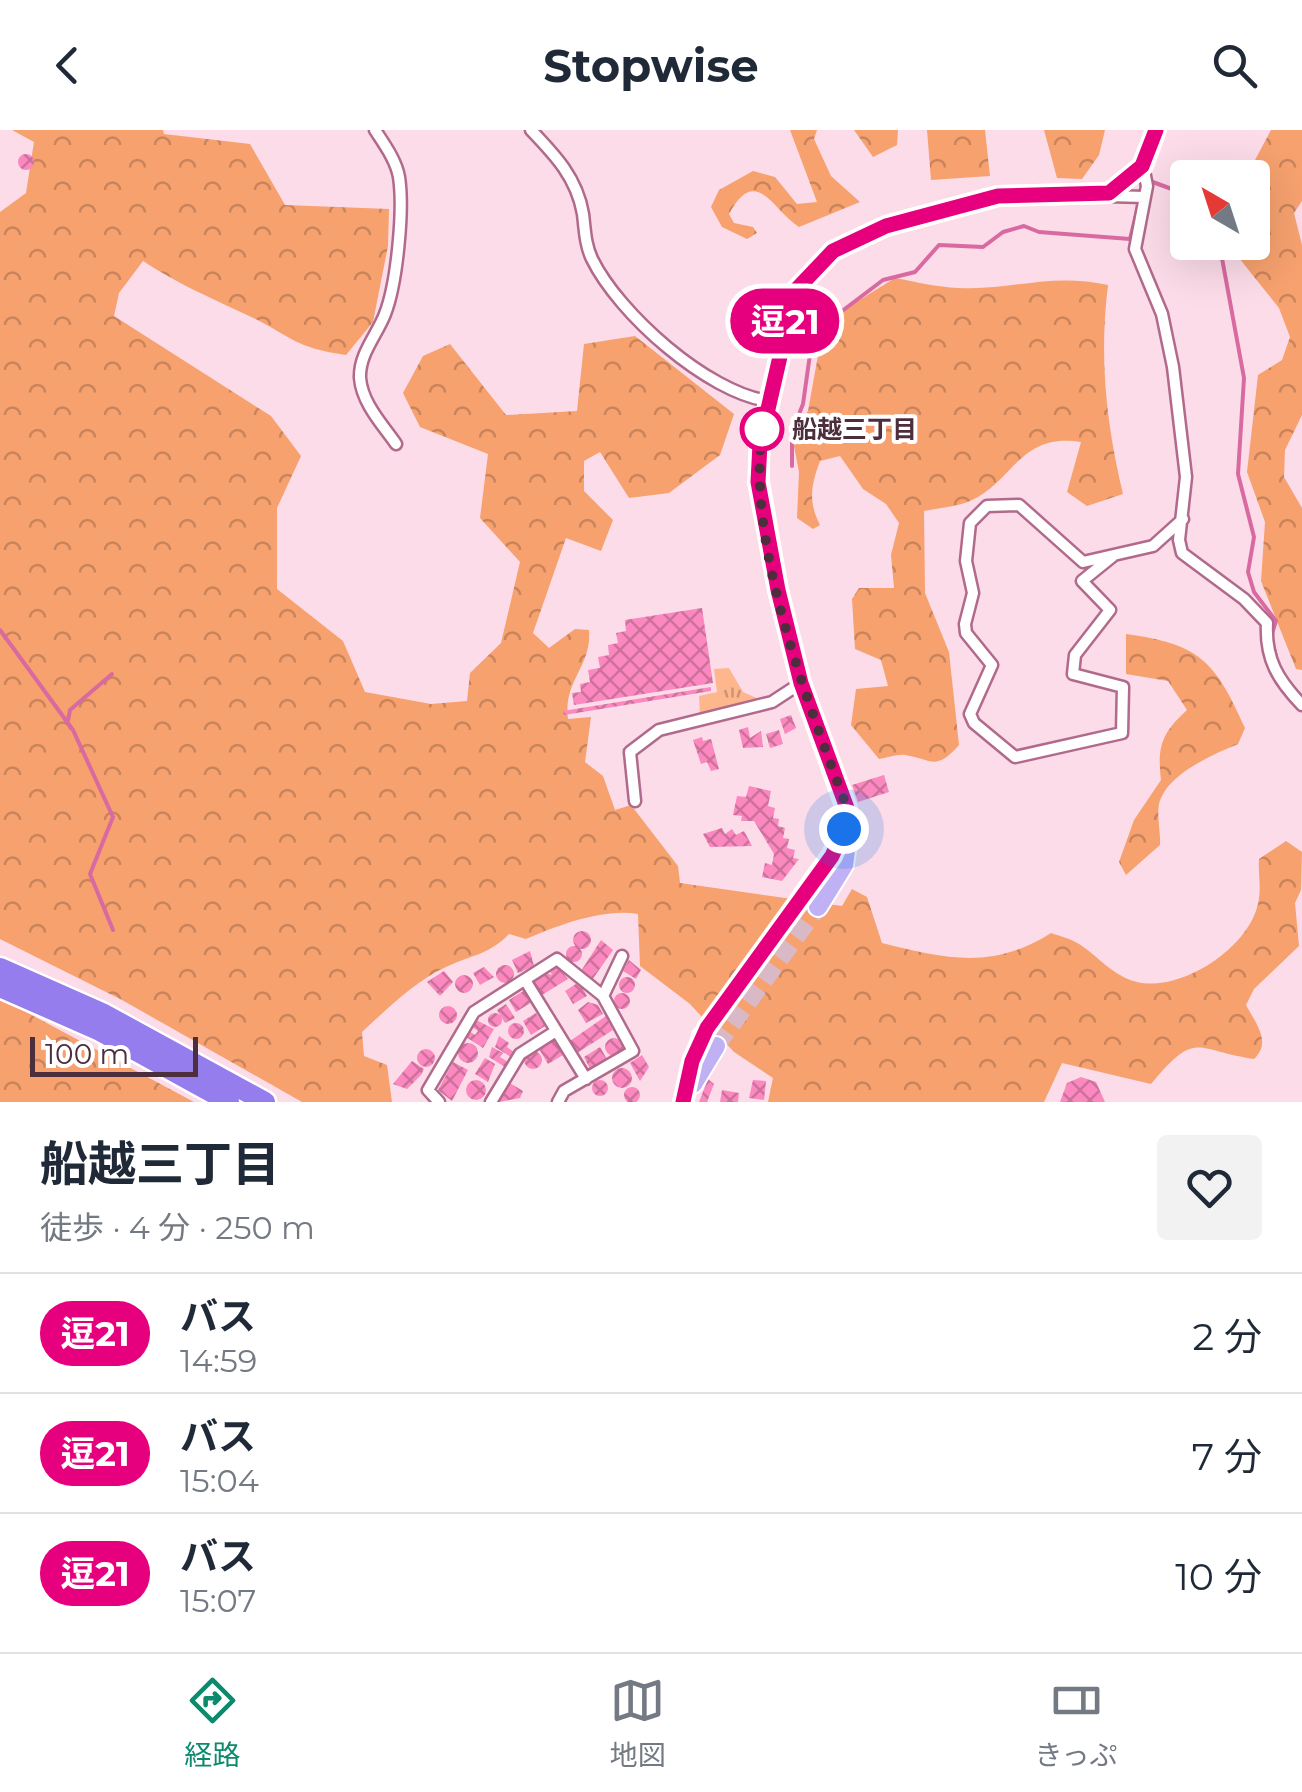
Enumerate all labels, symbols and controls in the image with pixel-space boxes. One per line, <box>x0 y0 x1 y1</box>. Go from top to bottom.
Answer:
icon: back <box>40 38 95 93</box>
text: Stopwise <box>543 38 759 93</box>
icon: search <box>1207 38 1262 93</box>
north arrow <box>1170 160 1270 260</box>
map controls <box>1170 160 1270 260</box>
line badge: 逗21 <box>728 288 842 354</box>
text: 逗21 <box>750 300 820 343</box>
marker: 船越三丁目 <box>741 408 783 450</box>
place label: 船越三丁目 <box>792 414 917 444</box>
your location <box>819 804 869 854</box>
scale bar <box>30 1032 198 1076</box>
text: 100 m <box>45 1037 129 1071</box>
text: 船越三丁目 <box>40 1135 280 1193</box>
button: heart <box>1157 1135 1262 1240</box>
text: 徒歩 · 4 分 · 250 m <box>40 1208 315 1247</box>
text: バス <box>180 1293 256 1340</box>
text: 逗21 <box>60 1312 130 1355</box>
text: 2 分 <box>1192 1313 1262 1360</box>
text: 14:59 <box>180 1341 257 1380</box>
text: バス <box>180 1413 256 1460</box>
text: 逗21 <box>60 1432 130 1475</box>
text: 7 分 <box>1192 1433 1262 1480</box>
text: 15:04 <box>180 1461 259 1500</box>
text: バス <box>180 1533 256 1580</box>
text: 逗21 <box>60 1552 130 1595</box>
text: 10 分 <box>1175 1553 1262 1600</box>
text: 15:07 <box>180 1581 256 1620</box>
tab: 経路 <box>185 1673 241 1773</box>
tab: 地図 <box>610 1673 666 1773</box>
tab: きっぷ <box>1035 1673 1117 1773</box>

